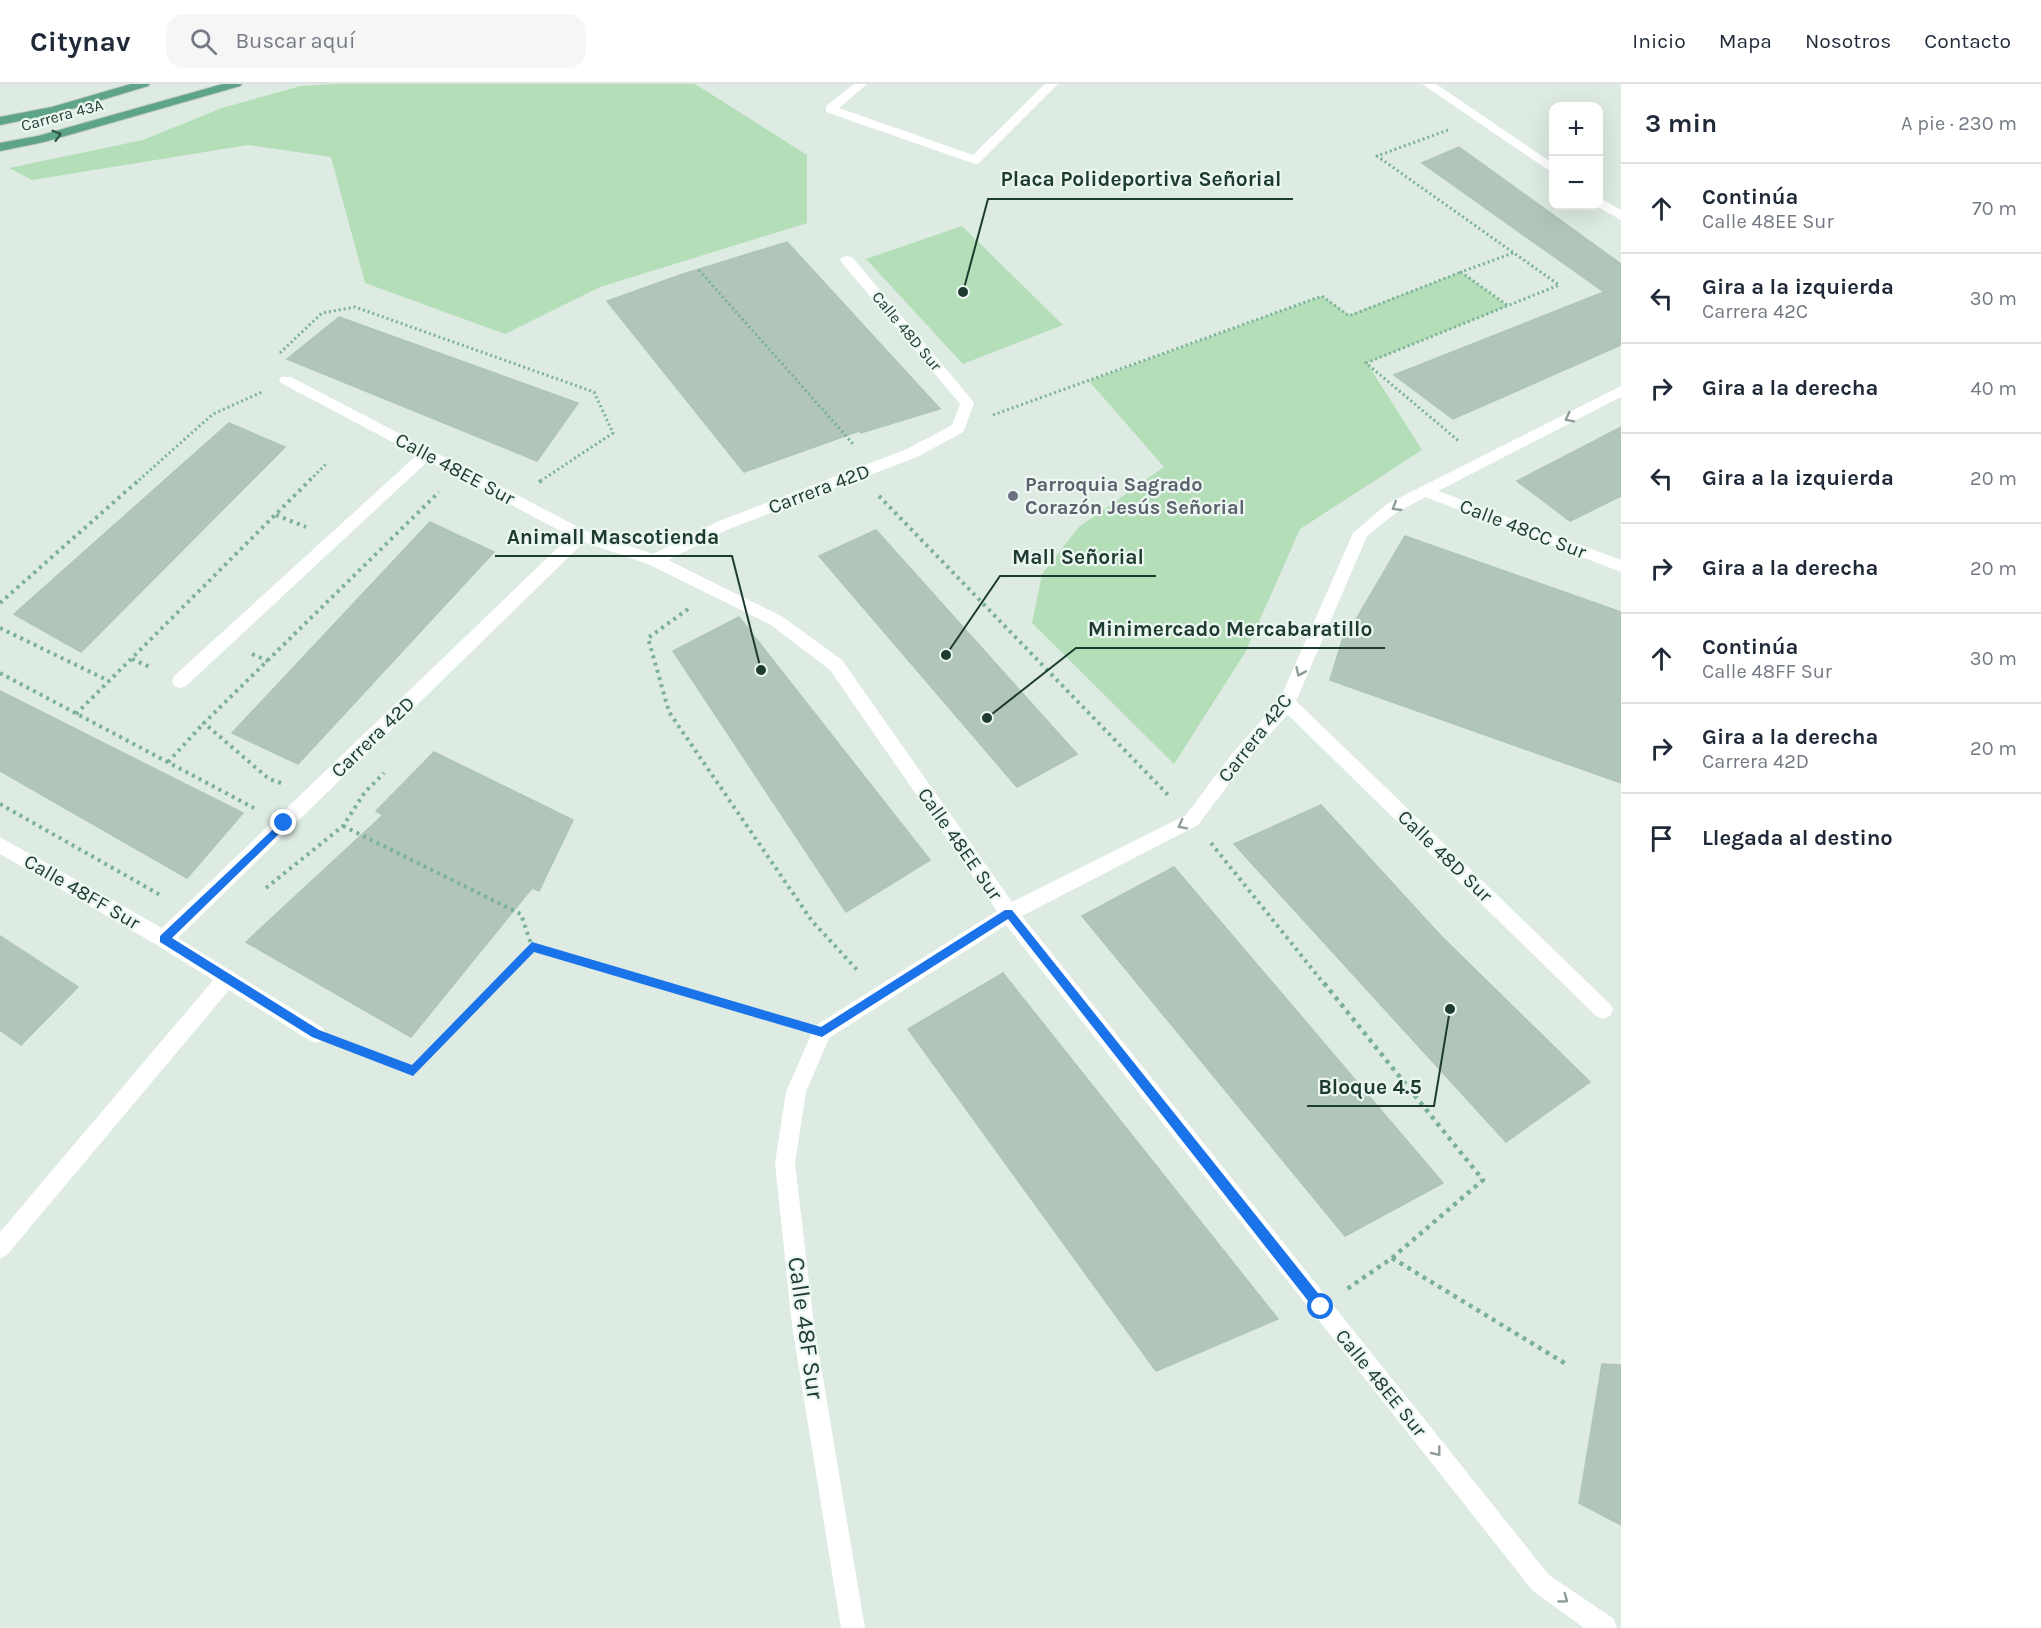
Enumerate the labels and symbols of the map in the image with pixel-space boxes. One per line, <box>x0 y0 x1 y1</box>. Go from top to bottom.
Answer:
street label: Carrera 43A <box>19 95 105 135</box>
one-way arrow <box>52 129 62 142</box>
callout: Placa Polideportiva Señorial <box>988 160 1293 199</box>
text: Placa Polideportiva Señorial <box>1001 167 1281 191</box>
street label: Calle 48D Sur <box>868 287 946 375</box>
one-way arrow <box>1565 411 1575 422</box>
street label: Calle 48EE Sur <box>391 428 519 510</box>
street label: Carrera 42D <box>765 459 873 519</box>
place label: Parroquia Sagrado Corazón Jesús Señorial <box>1025 473 1245 519</box>
marker: Parroquia Sagrado Corazón Jesús Señorial <box>1006 489 1020 503</box>
street label: Calle 48CC Sur <box>1456 494 1590 564</box>
one-way arrow <box>1392 500 1402 512</box>
callout: Animall Mascotienda <box>495 517 732 556</box>
text: Animall Mascotienda <box>507 525 719 549</box>
callout: Mall Señorial <box>1000 537 1156 576</box>
text: Mall Señorial <box>1012 545 1144 569</box>
callout: Minimercado Mercabaratillo <box>1076 609 1385 648</box>
text: Minimercado Mercabaratillo <box>1088 617 1372 641</box>
one-way arrow <box>1296 666 1308 677</box>
street label: Carrera 42C <box>1213 689 1297 787</box>
street label: Carrera 42D <box>327 692 419 782</box>
street label: Calle 48EE Sur <box>913 783 1008 905</box>
street label: Calle 48D Sur <box>1393 805 1498 907</box>
route end <box>270 809 296 835</box>
one-way arrow <box>1178 817 1189 829</box>
street label: Calle 48FF Sur <box>20 850 145 935</box>
callout: Bloque 4.5 <box>1307 1067 1434 1106</box>
text: Bloque 4.5 <box>1318 1075 1422 1100</box>
street label: Calle 48F Sur <box>782 1255 830 1401</box>
route start <box>1307 1293 1333 1319</box>
street label: Calle 48EE Sur <box>1331 1325 1432 1442</box>
one-way arrow <box>1429 1446 1440 1457</box>
one-way arrow <box>1557 1592 1568 1603</box>

